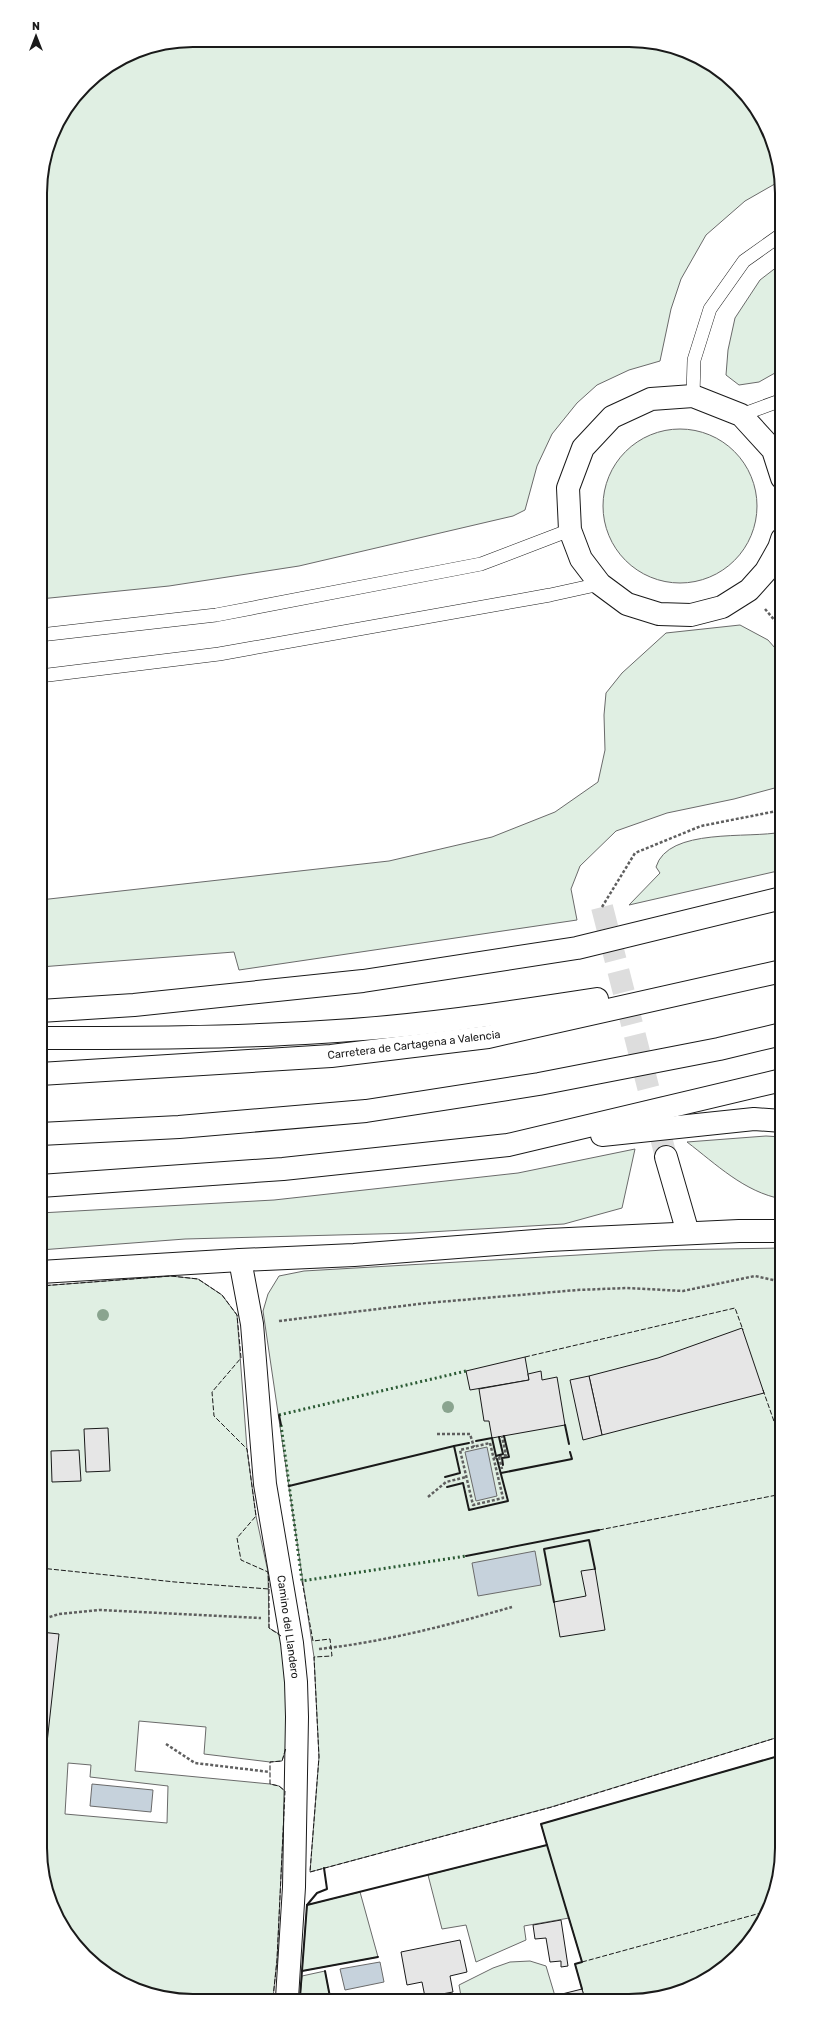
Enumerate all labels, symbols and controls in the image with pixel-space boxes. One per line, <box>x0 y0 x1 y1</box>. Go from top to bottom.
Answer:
north arrow <box>16 16 56 56</box>
text: N <box>32 20 40 33</box>
street label: Carretera de Cartagena a Valencia <box>327 1028 501 1062</box>
street label: Camino del Llandero <box>274 1574 302 1680</box>

